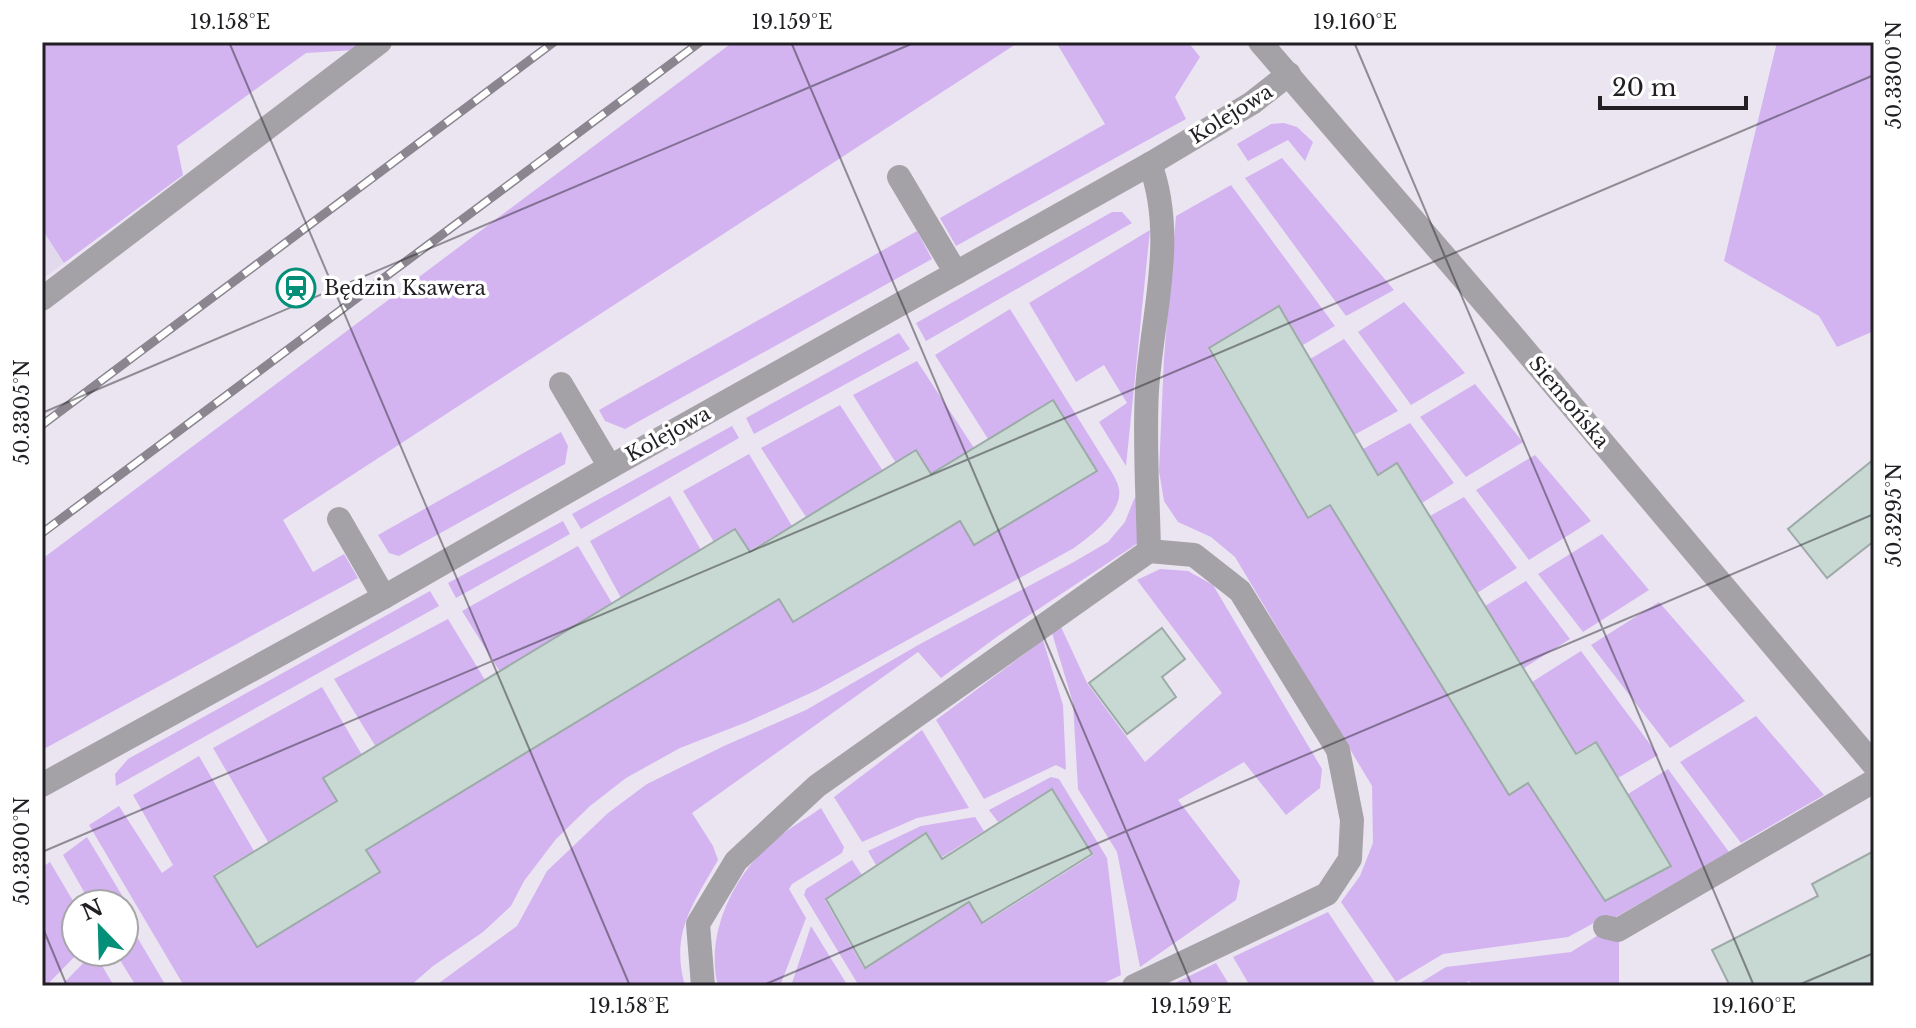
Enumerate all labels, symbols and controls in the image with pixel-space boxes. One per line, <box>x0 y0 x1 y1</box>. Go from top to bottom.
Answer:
text: 19.158°E <box>190 10 270 34</box>
text: 19.159°E <box>751 10 833 34</box>
text: 19.160°E <box>1313 10 1397 34</box>
text: 50.3300°N <box>1882 21 1906 129</box>
scale bar <box>1600 60 1746 110</box>
text: 20 m <box>1612 73 1677 102</box>
street label: Kolejowa <box>1185 79 1277 149</box>
station icon: Będzin Ksawera <box>275 267 317 309</box>
place label: Będzin Ksawera <box>324 276 487 300</box>
street label: Siemońska <box>1524 351 1615 453</box>
text: 50.3305°N <box>10 359 34 465</box>
street label: Kolejowa <box>622 401 715 467</box>
text: 50.3295°N <box>1882 463 1906 567</box>
text: 50.3300°N <box>10 797 34 905</box>
north arrow <box>60 888 140 968</box>
text: N <box>78 893 107 927</box>
text: 19.158°E <box>589 994 669 1018</box>
text: 19.159°E <box>1150 994 1232 1018</box>
text: 19.160°E <box>1712 994 1796 1018</box>

